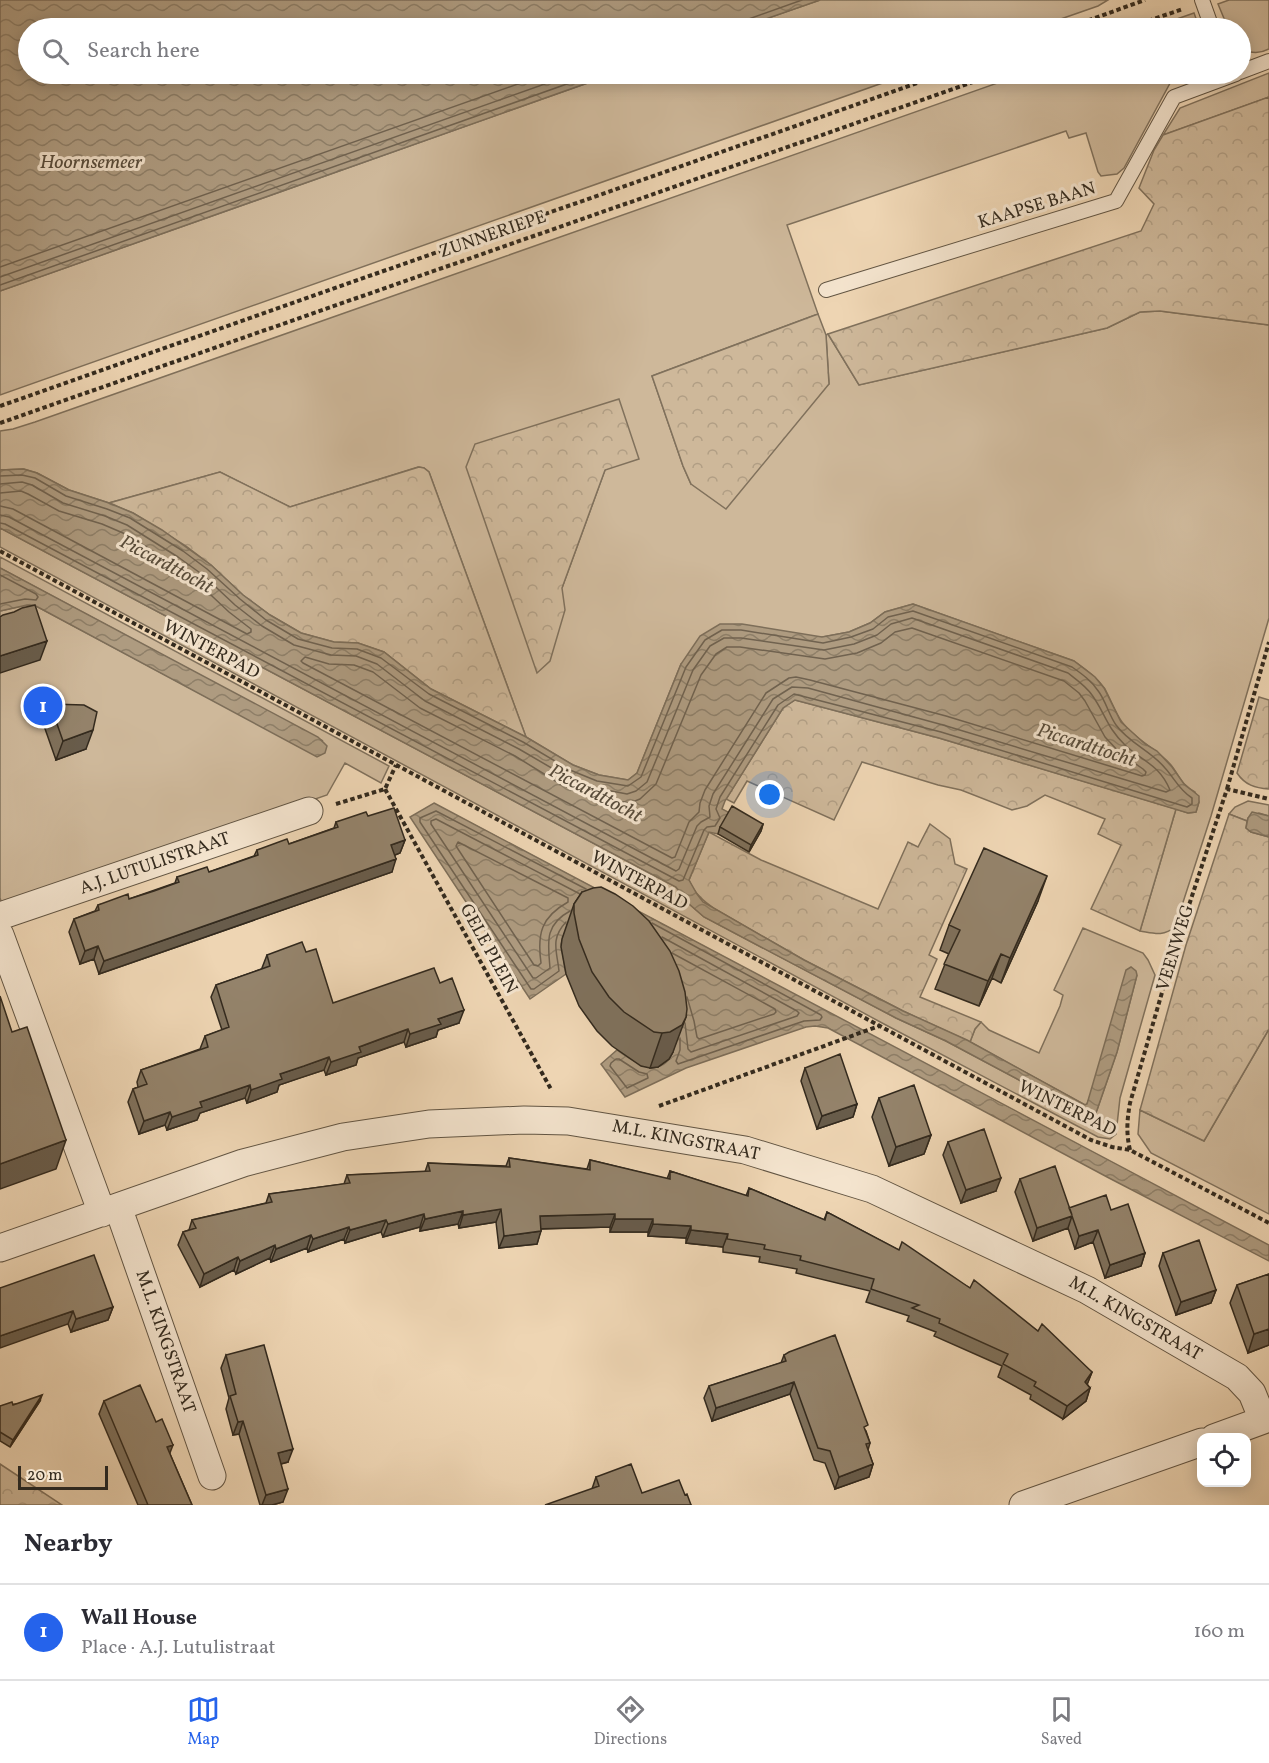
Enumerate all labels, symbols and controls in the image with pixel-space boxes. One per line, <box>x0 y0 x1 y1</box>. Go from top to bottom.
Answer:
search box <box>18 18 1251 84</box>
icon: search <box>39 35 72 68</box>
text: Search here <box>87 36 200 67</box>
water label: Hoornsemeer <box>40 149 143 177</box>
street label: KAAPSE BAAN <box>975 176 1099 236</box>
street label: ZUNNERIEPE <box>436 205 550 265</box>
water label: Piccardttocht <box>114 529 218 602</box>
street label: WINTERPAD <box>158 614 264 686</box>
pin: 1 <box>24 684 63 728</box>
water label: Piccardttocht <box>1033 717 1139 775</box>
water label: Piccardttocht <box>543 758 647 831</box>
your location <box>755 780 784 809</box>
street label: A.J. LUTULISTRAAT <box>76 826 234 901</box>
street label: WINTERPAD <box>586 845 692 917</box>
street label: GELE PLEIN <box>453 899 523 999</box>
street label: VEENWEG <box>1151 902 1201 994</box>
street label: WINTERPAD <box>1014 1074 1120 1144</box>
street label: M.L. KINGSTRAAT <box>610 1114 763 1168</box>
street label: M.L. KINGSTRAAT <box>129 1267 201 1418</box>
street label: M.L. KINGSTRAAT <box>1064 1271 1207 1368</box>
map controls <box>1197 1433 1251 1487</box>
button: locate <box>1197 1433 1251 1487</box>
scale bar <box>18 1463 108 1490</box>
text: 20 m <box>27 1465 62 1487</box>
text: Nearby <box>24 1526 113 1562</box>
text: Wall House <box>81 1603 197 1634</box>
text: 1 <box>39 1618 48 1646</box>
text: 160 m <box>1193 1618 1245 1646</box>
text: Place · A.J. Lutulistraat <box>81 1634 276 1662</box>
tab: Map <box>187 1693 220 1751</box>
tab: Directions <box>594 1693 667 1751</box>
tab: Saved <box>1041 1693 1082 1751</box>

